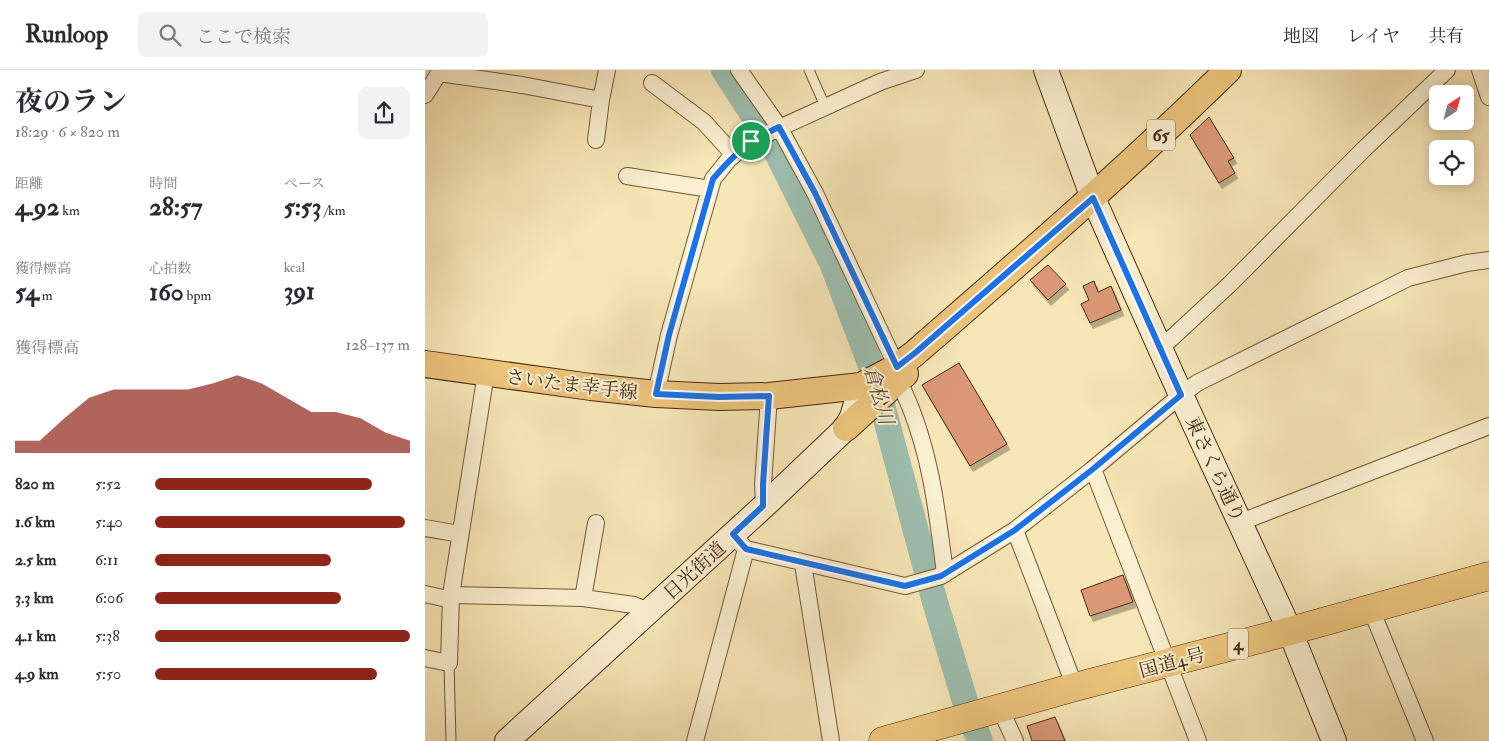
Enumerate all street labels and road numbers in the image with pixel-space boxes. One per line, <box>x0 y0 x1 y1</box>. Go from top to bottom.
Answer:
road number: 65 <box>1147 120 1175 150</box>
street label: さいたま幸手線 <box>504 365 639 405</box>
street label: 東さくら通り <box>1180 413 1250 526</box>
street label: 日光街道 <box>658 536 731 605</box>
road number: 4 <box>1228 628 1248 660</box>
street label: 国道4号 <box>1137 643 1208 683</box>

